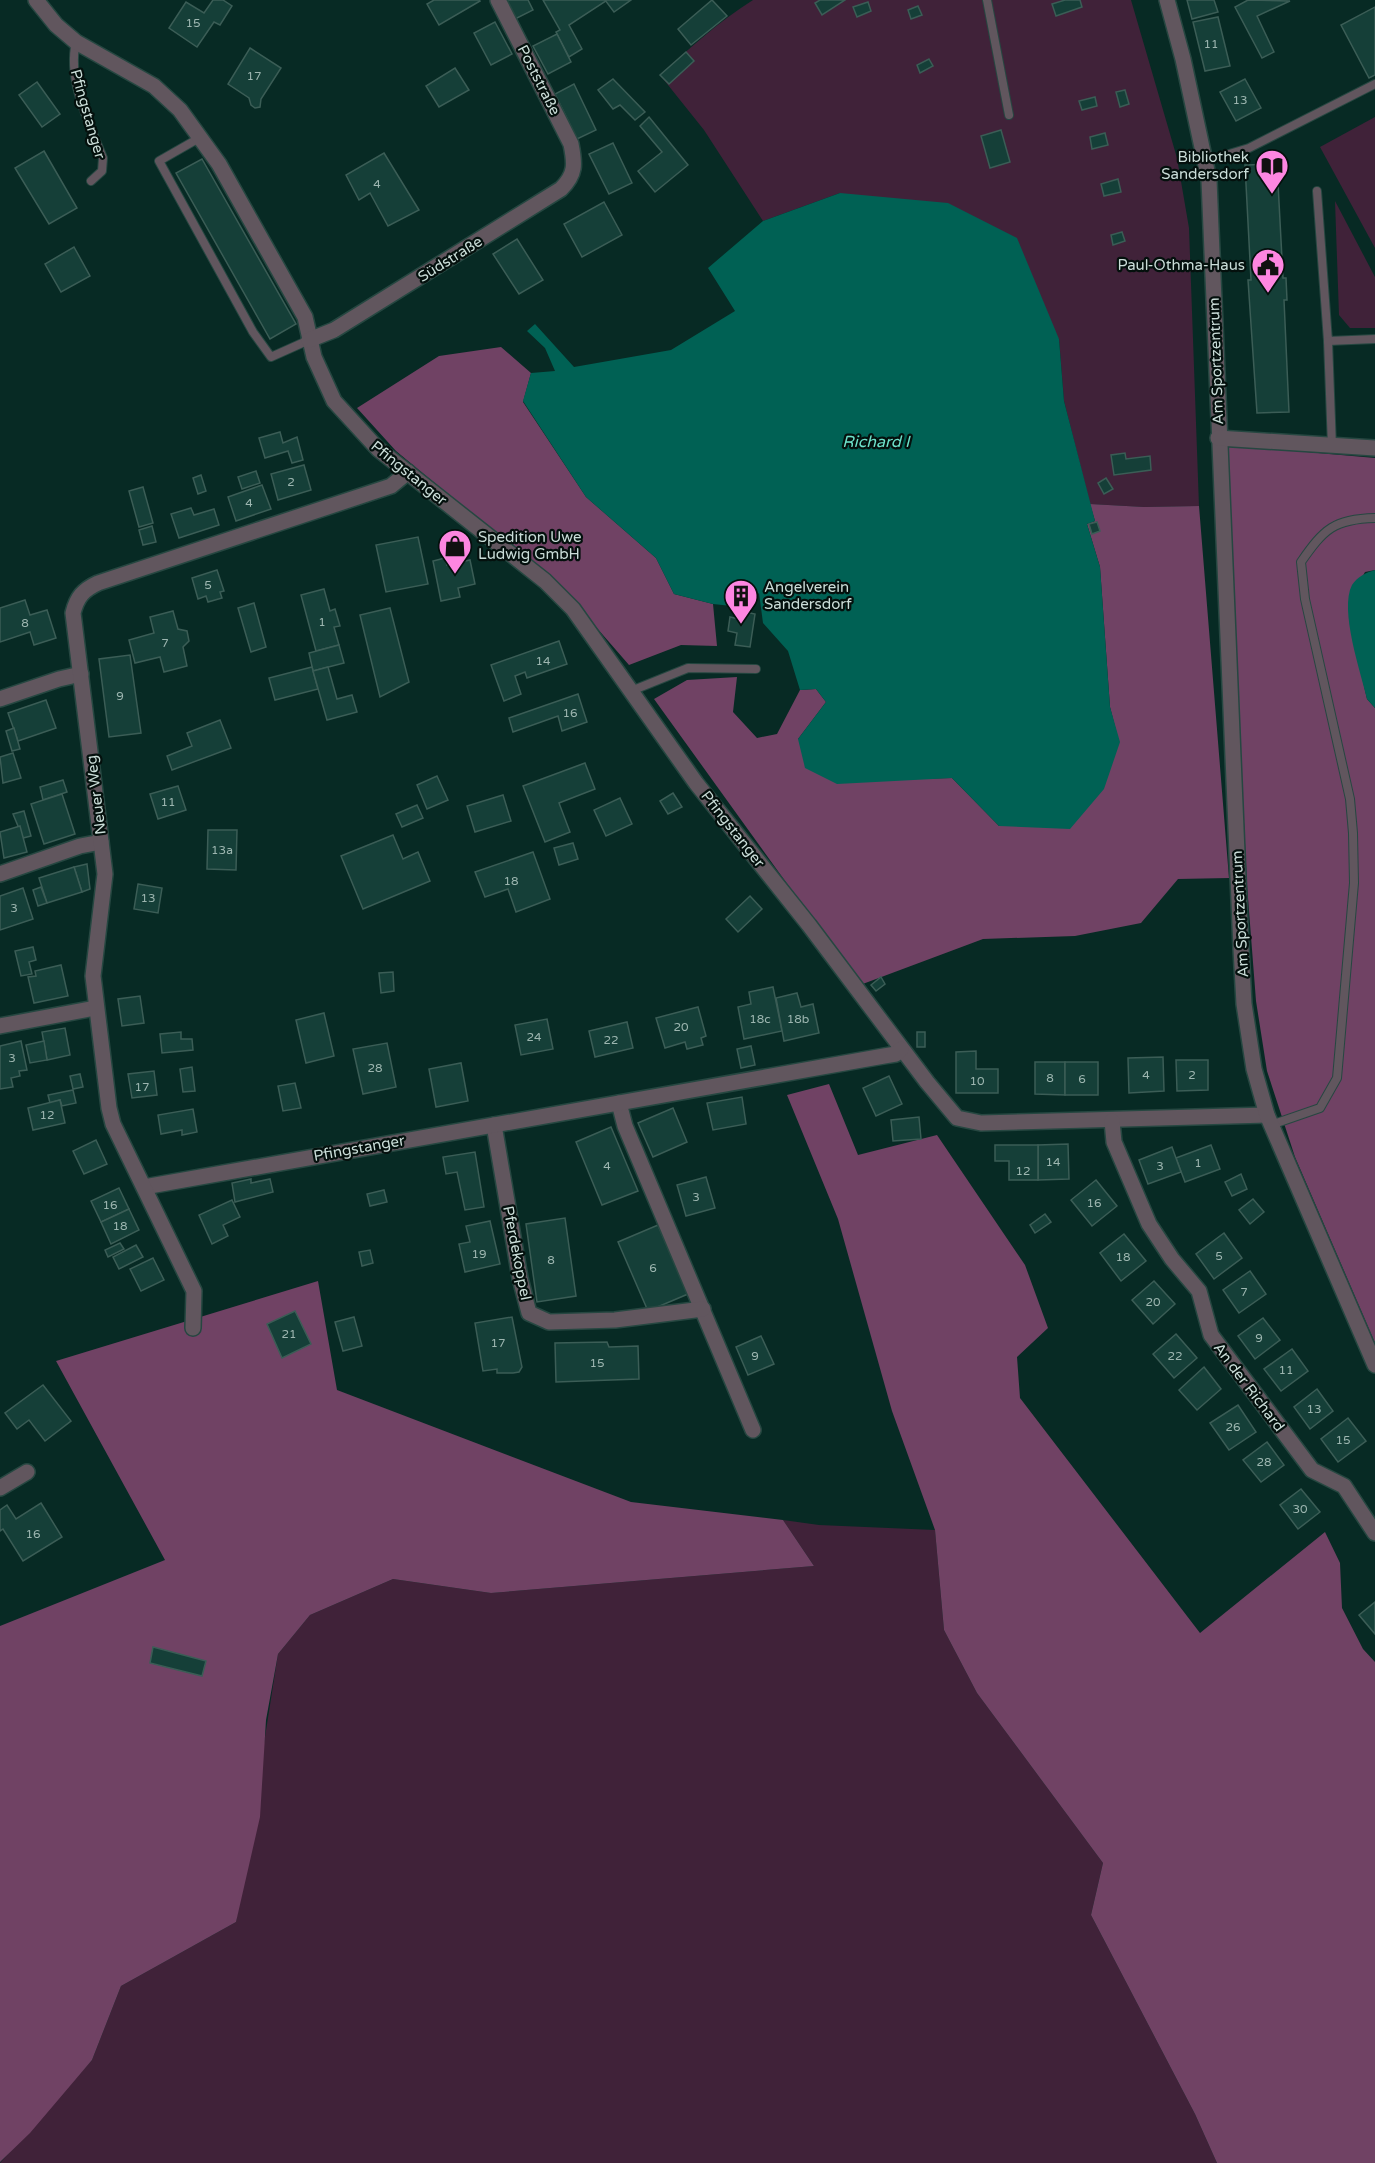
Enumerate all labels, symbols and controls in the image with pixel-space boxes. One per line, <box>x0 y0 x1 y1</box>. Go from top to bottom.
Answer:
house number: 15 <box>185 16 201 30</box>
house number: 11 <box>1203 37 1219 51</box>
street label: Poststraße <box>514 42 564 118</box>
street label: Pfingstanger <box>67 67 109 161</box>
house number: 17 <box>246 69 262 83</box>
house number: 13 <box>1232 93 1248 107</box>
place label: Bibliothek Sandersdorf <box>1161 148 1249 183</box>
library icon: Bibliothek Sandersdorf <box>1254 148 1290 195</box>
house number: 4 <box>373 177 381 191</box>
street label: Südstraße <box>415 232 485 286</box>
public building icon: Paul-Othma-Haus <box>1250 247 1286 294</box>
place label: Paul-Othma-Haus <box>1117 256 1245 274</box>
street label: Am Sportzentrum <box>1205 297 1227 425</box>
water label: Richard I <box>842 432 911 452</box>
street label: Pfingstanger <box>367 437 451 509</box>
house number: 2 <box>287 475 295 489</box>
house number: 4 <box>245 496 253 510</box>
shop icon: Spedition Uwe Ludwig GmbH <box>437 528 473 575</box>
place label: Spedition Uwe Ludwig GmbH <box>478 528 581 563</box>
house number: 5 <box>204 578 212 592</box>
building icon: Angelverein Sandersdorf <box>723 578 759 625</box>
place label: Angelverein Sandersdorf <box>764 578 852 613</box>
house number: 1 <box>318 615 326 629</box>
house number: 8 <box>21 616 29 630</box>
house number: 7 <box>161 636 169 650</box>
house number: 14 <box>535 654 551 668</box>
house number: 9 <box>116 689 124 703</box>
house number: 16 <box>562 706 578 720</box>
street label: Neuer Weg <box>82 754 110 836</box>
street label: Pfingstanger <box>697 787 769 871</box>
house number: 11 <box>160 795 176 809</box>
house number: 13a <box>211 843 233 857</box>
street label: Am Sportzentrum <box>1228 850 1252 978</box>
house number: 18 <box>503 874 519 888</box>
house number: 13 <box>140 891 156 905</box>
house number: 3 <box>10 901 18 915</box>
house number: 18c <box>749 1012 771 1026</box>
house number: 18b <box>787 1012 809 1026</box>
house number: 20 <box>673 1020 689 1034</box>
house number: 24 <box>526 1030 542 1044</box>
house number: 22 <box>603 1033 619 1047</box>
house number: 3 <box>8 1051 16 1065</box>
house number: 28 <box>367 1061 383 1075</box>
house number: 4 <box>1142 1068 1150 1082</box>
house number: 2 <box>1188 1068 1196 1082</box>
house number: 8 <box>1046 1071 1054 1085</box>
house number: 6 <box>1078 1072 1086 1086</box>
house number: 10 <box>969 1074 985 1088</box>
house number: 17 <box>134 1080 150 1094</box>
house number: 12 <box>39 1108 55 1122</box>
street label: Pfingstanger <box>312 1131 406 1165</box>
house number: 14 <box>1045 1155 1061 1169</box>
house number: 1 <box>1194 1156 1202 1170</box>
house number: 4 <box>603 1159 611 1173</box>
house number: 3 <box>1156 1159 1164 1173</box>
house number: 12 <box>1015 1164 1031 1178</box>
house number: 3 <box>692 1190 700 1204</box>
house number: 16 <box>1086 1196 1102 1210</box>
house number: 16 <box>102 1198 118 1212</box>
street label: Pferdekoppel <box>499 1204 535 1302</box>
house number: 18 <box>112 1219 128 1233</box>
house number: 19 <box>471 1247 487 1261</box>
house number: 5 <box>1215 1249 1223 1263</box>
house number: 18 <box>1115 1250 1131 1264</box>
house number: 8 <box>547 1253 555 1267</box>
house number: 6 <box>649 1261 657 1275</box>
house number: 7 <box>1240 1285 1248 1299</box>
house number: 20 <box>1145 1295 1161 1309</box>
house number: 21 <box>281 1327 297 1341</box>
house number: 9 <box>1255 1331 1263 1345</box>
house number: 17 <box>490 1336 506 1350</box>
street label: An der Richard <box>1210 1339 1288 1435</box>
house number: 9 <box>751 1349 759 1363</box>
house number: 22 <box>1167 1349 1183 1363</box>
house number: 15 <box>589 1356 605 1370</box>
house number: 11 <box>1278 1363 1294 1377</box>
house number: 13 <box>1306 1402 1322 1416</box>
house number: 26 <box>1225 1420 1241 1434</box>
house number: 15 <box>1335 1433 1351 1447</box>
house number: 28 <box>1256 1455 1272 1469</box>
house number: 30 <box>1292 1502 1308 1516</box>
house number: 16 <box>25 1527 41 1541</box>

